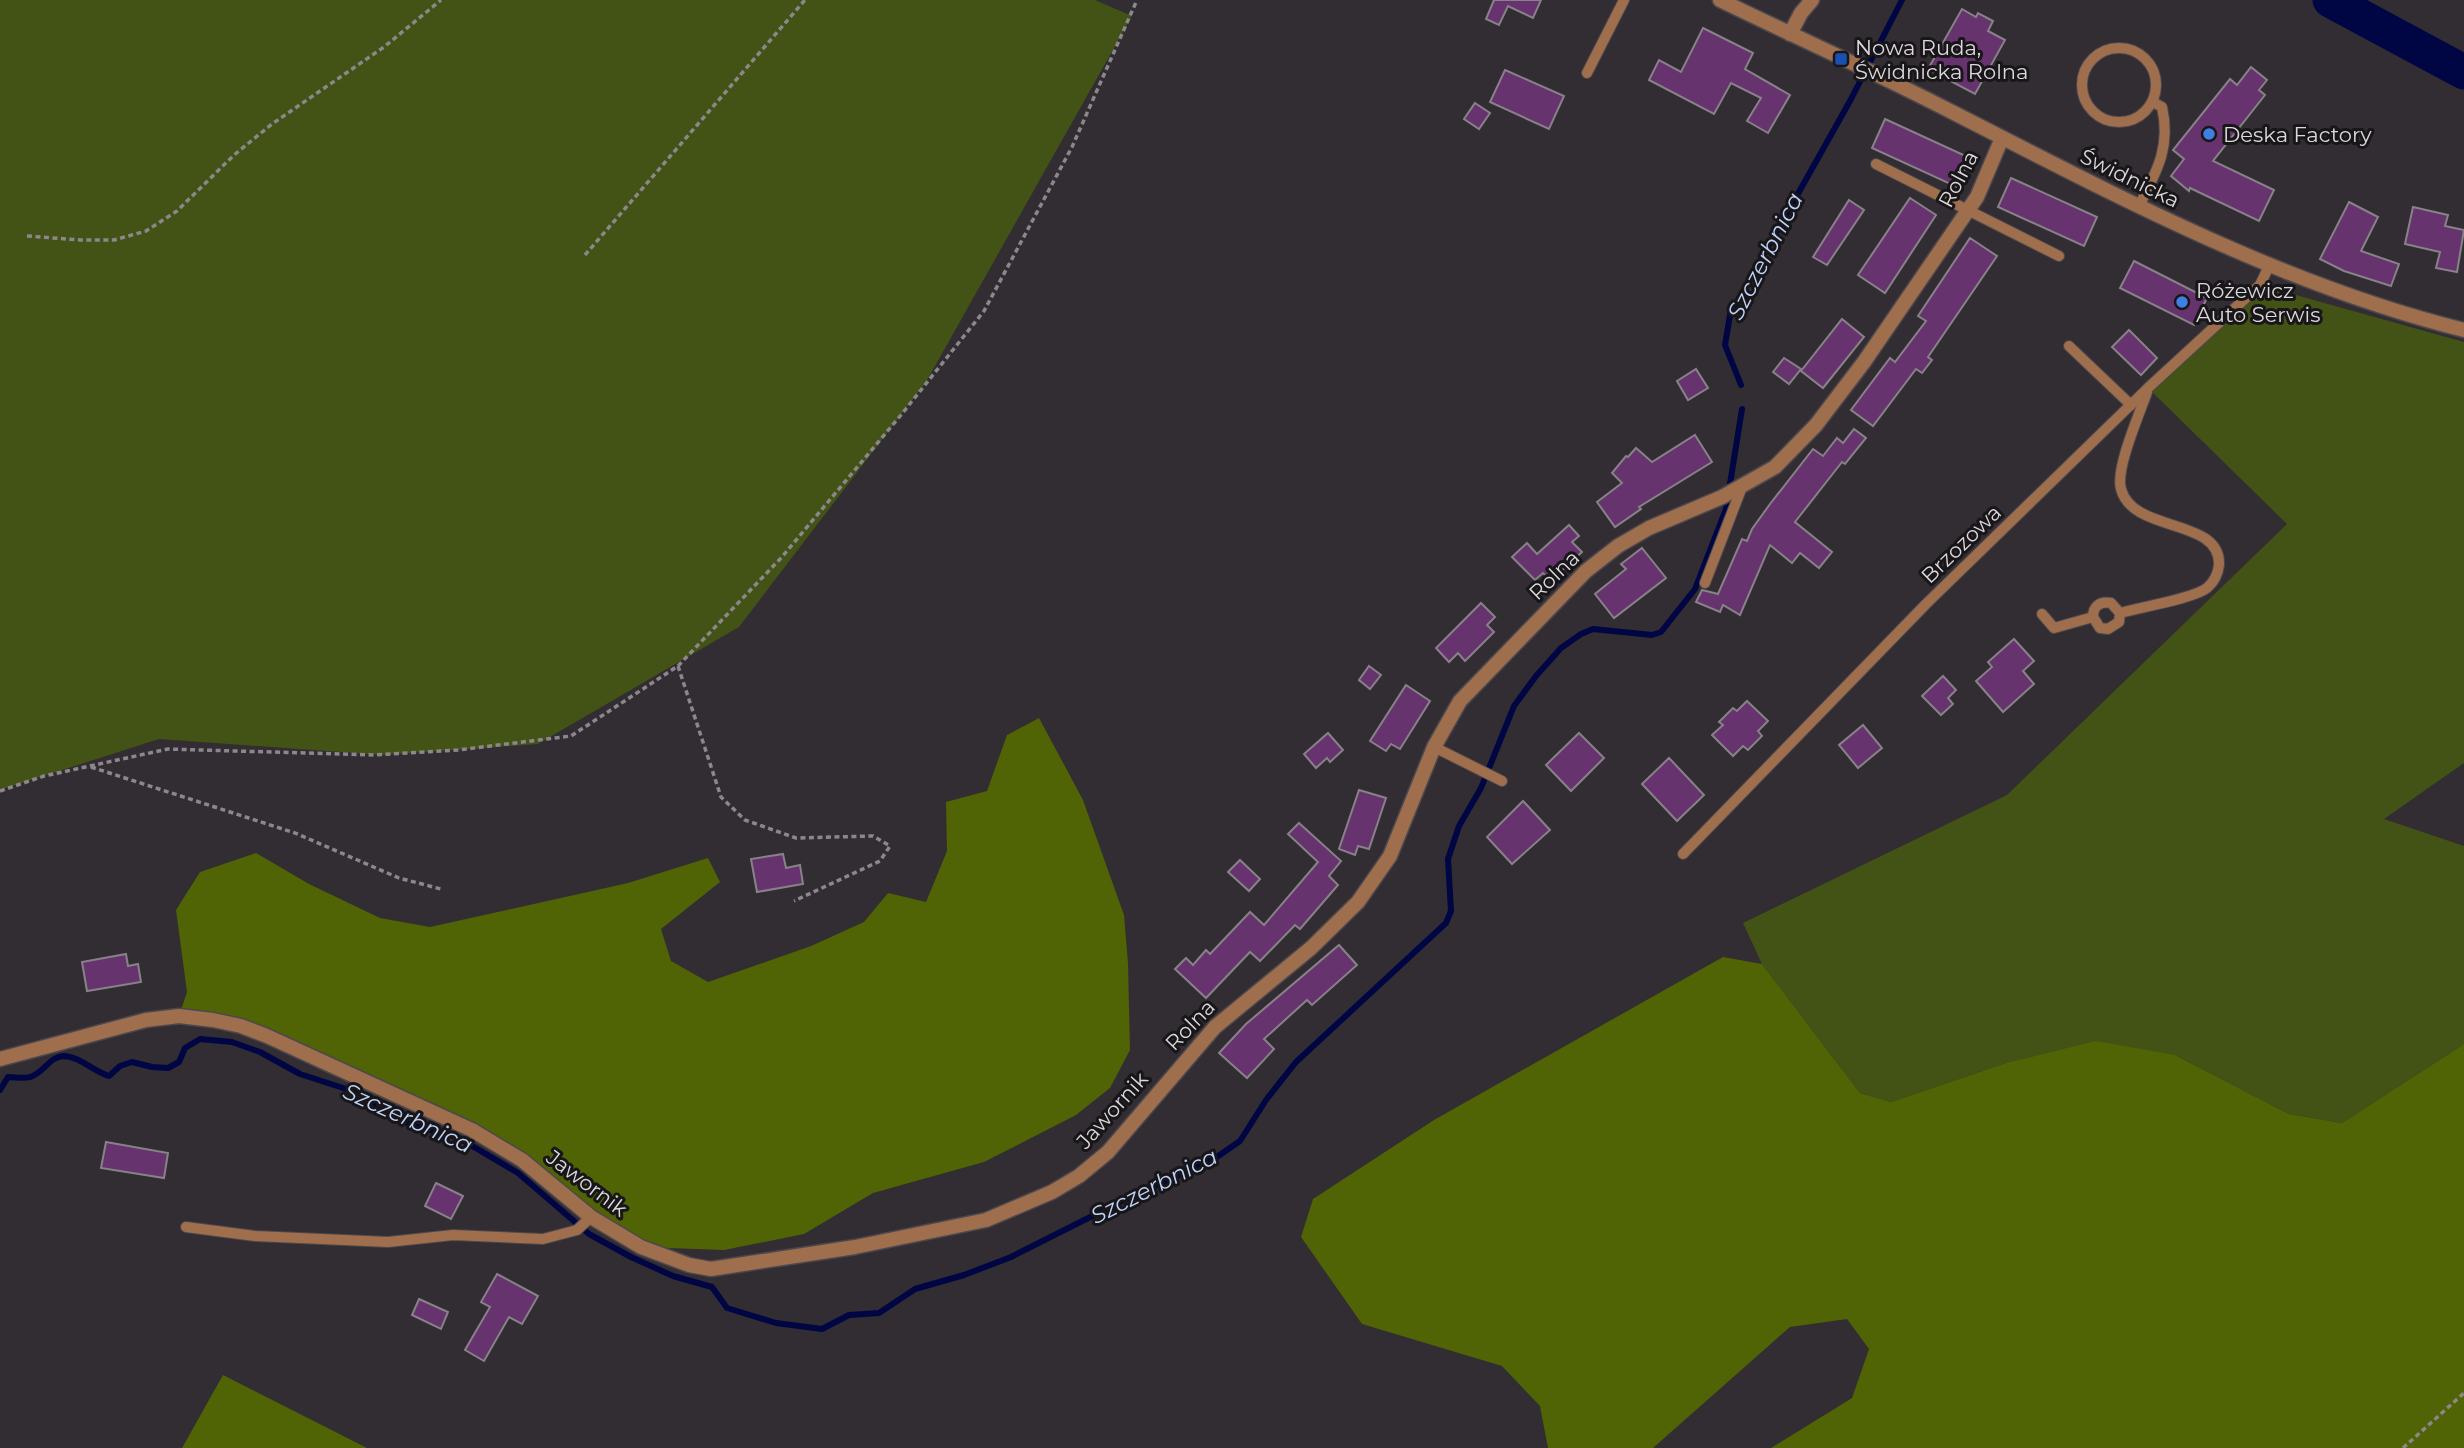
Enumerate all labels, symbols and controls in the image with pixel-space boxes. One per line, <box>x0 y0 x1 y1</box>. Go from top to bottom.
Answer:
place label: Nowa Ruda, Świdnicka Rolna <box>1855 35 2028 84</box>
marker: Nowa Ruda, Świdnicka Rolna <box>1833 51 1849 67</box>
place label: Deska Factory <box>2223 122 2372 147</box>
marker: Deska Factory <box>2201 126 2217 142</box>
street label: Świdnicka <box>2076 143 2184 213</box>
street label: Rolna <box>1933 146 1983 212</box>
water label: Szczerbnica <box>1721 188 1809 324</box>
place label: Różewicz Auto Serwis <box>2196 278 2320 327</box>
marker: Różewicz Auto Serwis <box>2174 294 2190 310</box>
street label: Brzozowa <box>1916 500 2006 588</box>
street label: Rolna <box>1524 545 1584 605</box>
street label: Rolna <box>1160 995 1220 1055</box>
street label: Jawornik <box>1070 1066 1153 1154</box>
water label: Szczerbnica <box>339 1077 477 1159</box>
water label: Szczerbnica <box>1086 1142 1222 1230</box>
street label: Jawornik <box>541 1144 633 1222</box>

